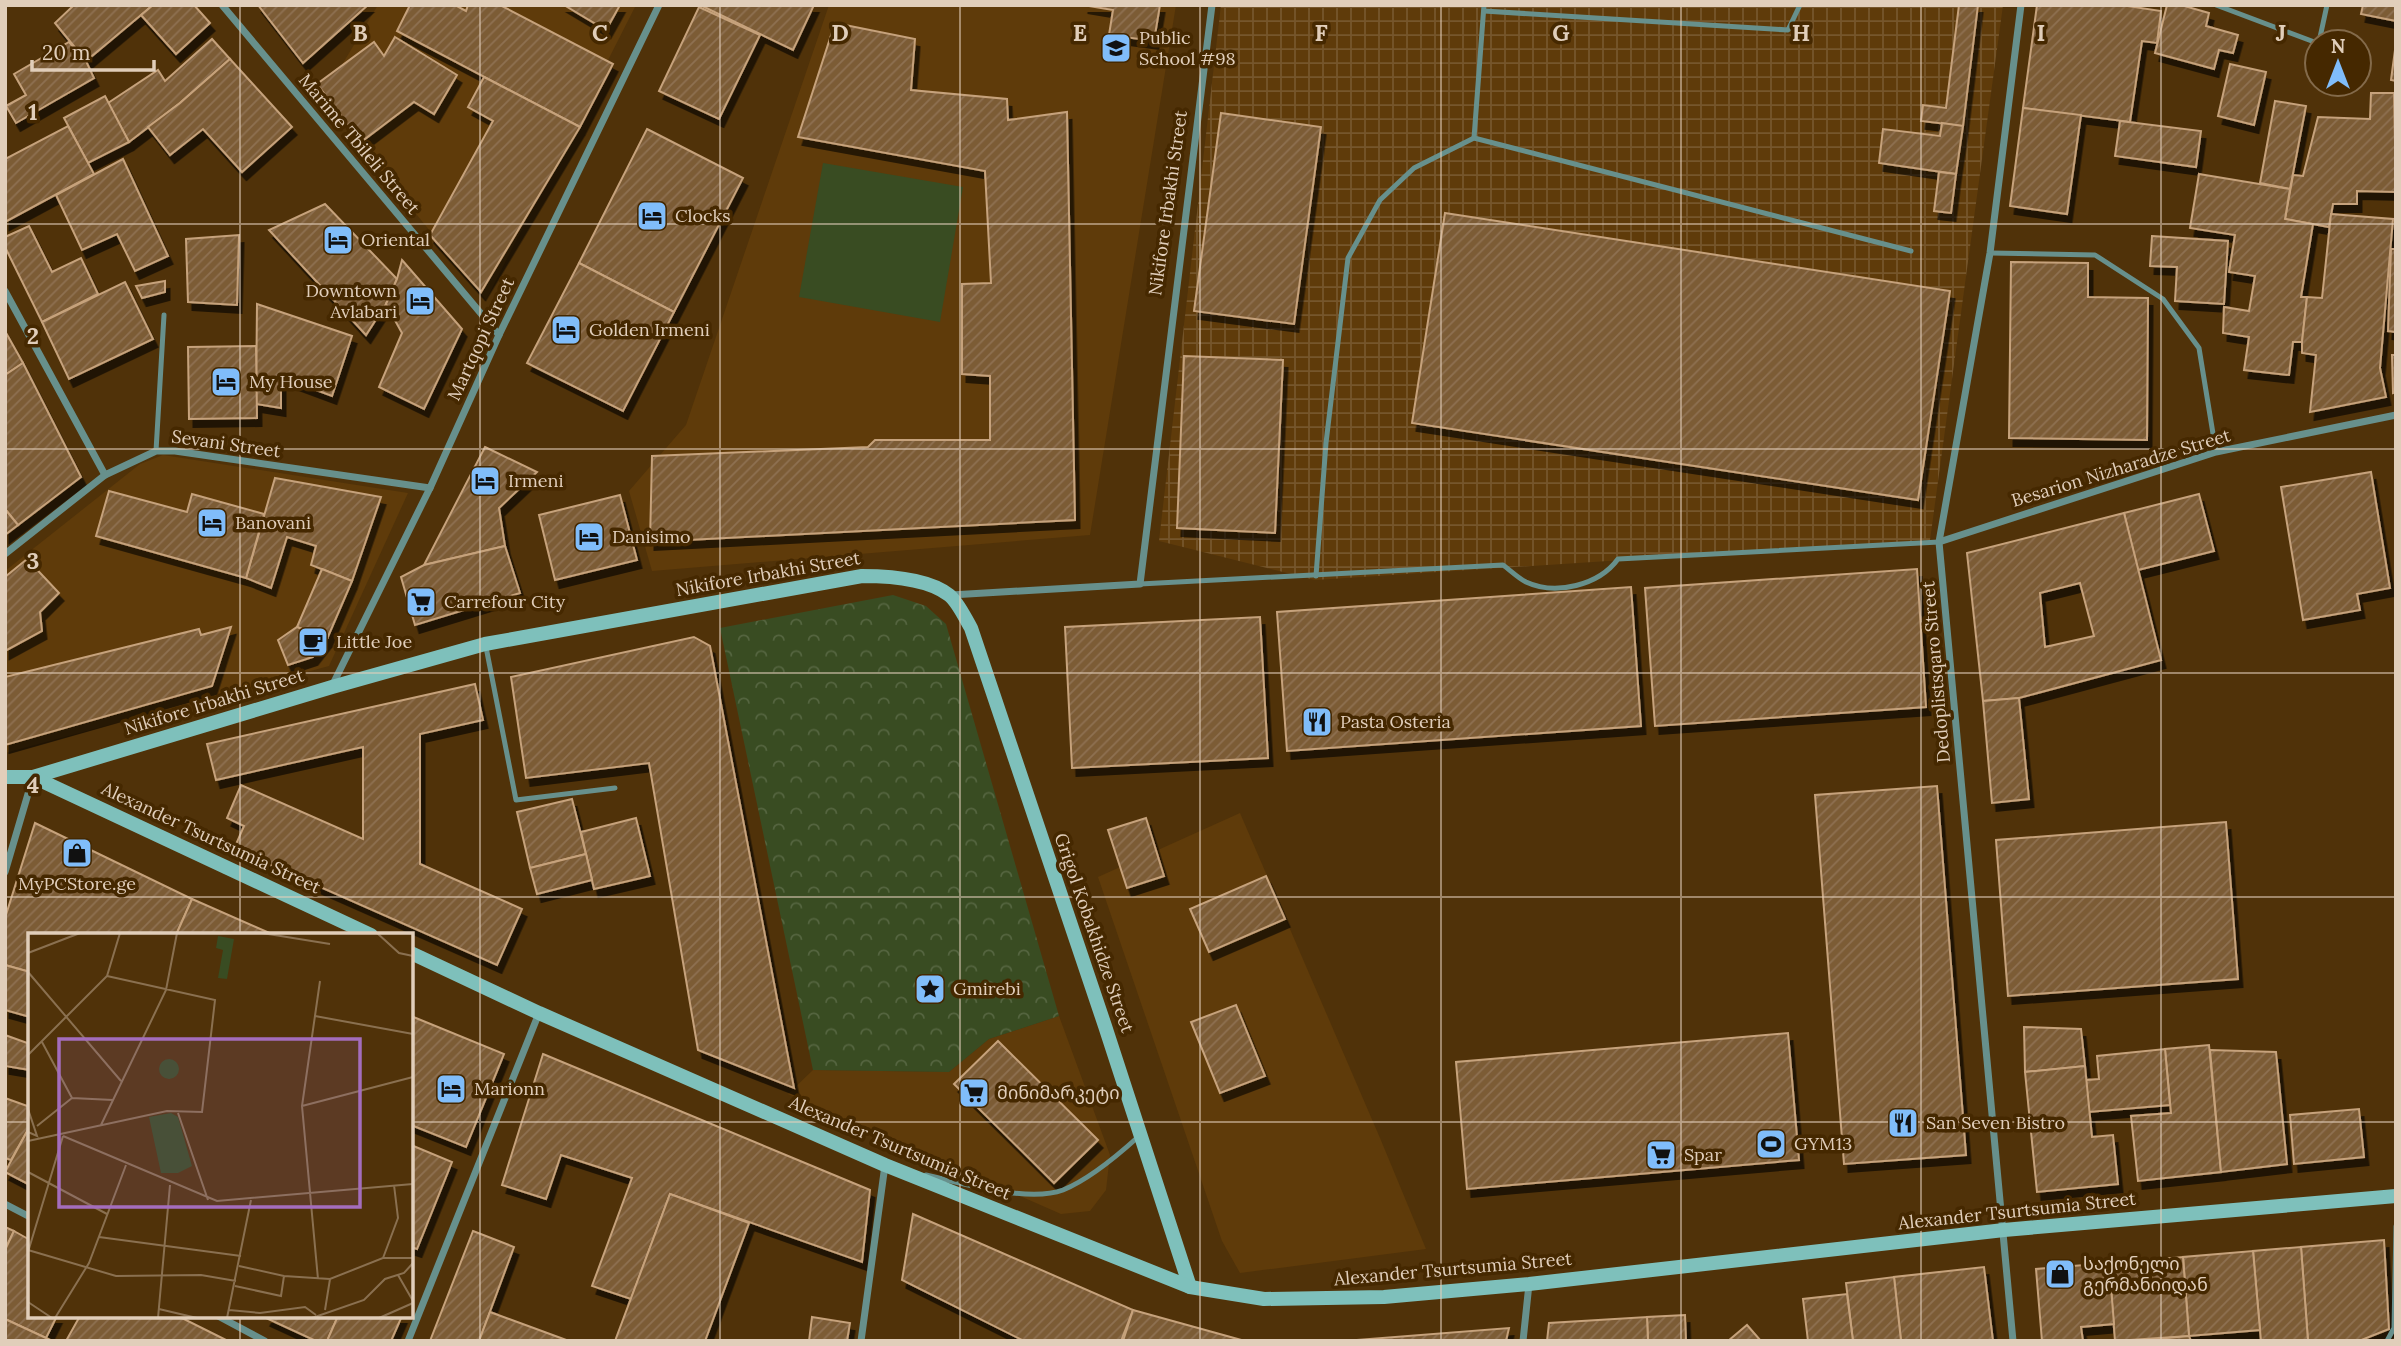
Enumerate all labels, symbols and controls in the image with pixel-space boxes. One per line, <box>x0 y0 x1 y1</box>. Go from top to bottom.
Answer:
text: B <box>352 18 368 47</box>
text: C <box>592 18 608 47</box>
text: D <box>831 18 849 47</box>
text: E <box>1073 18 1087 47</box>
text: F <box>1314 18 1328 47</box>
text: G <box>1552 18 1570 47</box>
text: H <box>1792 18 1810 47</box>
text: I <box>2037 18 2045 47</box>
text: J <box>2276 18 2286 47</box>
place label: Public School #98 <box>1139 26 1236 70</box>
scale bar <box>32 28 154 72</box>
north arrow <box>2303 28 2373 98</box>
school or university icon: Public School #98 <box>1099 31 1133 65</box>
text: N <box>2331 34 2346 58</box>
text: 20 m <box>42 39 91 66</box>
street label: Marime Tbileli Street <box>294 69 425 219</box>
text: 1 <box>28 97 38 126</box>
street label: Nikifore Irbakhi Street <box>1143 109 1192 297</box>
hotel icon: Clocks <box>635 199 669 233</box>
place label: Clocks <box>675 204 731 227</box>
hotel icon: Oriental <box>321 223 355 257</box>
place label: Oriental <box>361 228 430 251</box>
street label: Martqopi Street <box>442 274 519 404</box>
place label: Downtown Avlabari <box>305 279 397 323</box>
hotel icon: Downtown Avlabari <box>403 284 437 318</box>
hotel icon: Golden Irmeni <box>549 313 583 347</box>
place label: Golden Irmeni <box>589 318 710 341</box>
text: 2 <box>27 321 39 350</box>
hotel icon: My House <box>209 365 243 399</box>
place label: My House <box>249 370 333 393</box>
street label: Besarion Nizharadze Street <box>2008 423 2233 512</box>
street label: Sevani Street <box>170 424 282 463</box>
hotel icon: Irmeni <box>468 464 502 498</box>
place label: Irmeni <box>508 469 564 492</box>
hotel icon: Banovani <box>195 506 229 540</box>
place label: Banovani <box>235 511 311 534</box>
hotel icon: Danisimo <box>572 520 606 554</box>
place label: Danisimo <box>612 525 691 548</box>
text: 3 <box>27 546 39 575</box>
street label: Nikifore Irbakhi Street <box>674 546 862 601</box>
street label: Dedoplistsqaro Street <box>1916 580 1955 764</box>
supermarket icon: Carrefour City <box>404 585 438 619</box>
place label: Carrefour City <box>444 590 566 613</box>
cafe icon: Little Joe <box>296 625 330 659</box>
place label: Little Joe <box>336 630 412 653</box>
street label: Nikifore Irbakhi Street <box>121 663 307 740</box>
restaurant icon: Pasta Osteria <box>1300 705 1334 739</box>
place label: Pasta Osteria <box>1340 710 1451 733</box>
text: 4 <box>27 770 39 799</box>
street label: Alexander Tsurtsumia Street <box>97 776 324 898</box>
street label: Grigol Kobakhidze Street <box>1049 830 1139 1036</box>
shop icon: MyPCStore.ge <box>60 836 94 870</box>
place label: MyPCStore.ge <box>18 872 136 895</box>
inset map <box>28 933 413 1318</box>
place icon: Gmirebi <box>913 972 947 1006</box>
place label: Gmirebi <box>953 977 1021 1000</box>
hotel icon: Marionn <box>434 1072 468 1106</box>
supermarket icon: მინიმარკეტი <box>957 1076 991 1110</box>
place label: Marionn <box>474 1077 545 1100</box>
place label: მინიმარკეტი <box>997 1081 1120 1104</box>
street label: Alexander Tsurtsumia Street <box>785 1090 1015 1205</box>
restaurant icon: San Seven Bistro <box>1886 1106 1920 1140</box>
place label: San Seven Bistro <box>1926 1111 2065 1134</box>
sports icon: GYM13 <box>1754 1127 1788 1161</box>
place label: GYM13 <box>1794 1132 1852 1155</box>
supermarket icon: Spar <box>1644 1138 1678 1172</box>
place label: Spar <box>1684 1143 1722 1166</box>
street label: Alexander Tsurtsumia Street <box>1896 1187 2137 1235</box>
street label: Alexander Tsurtsumia Street <box>1332 1247 1573 1290</box>
place label: საქონელი გერმანიიდან <box>2083 1252 2208 1296</box>
shop icon: საქონელი გერმანიიდან <box>2043 1257 2077 1291</box>

